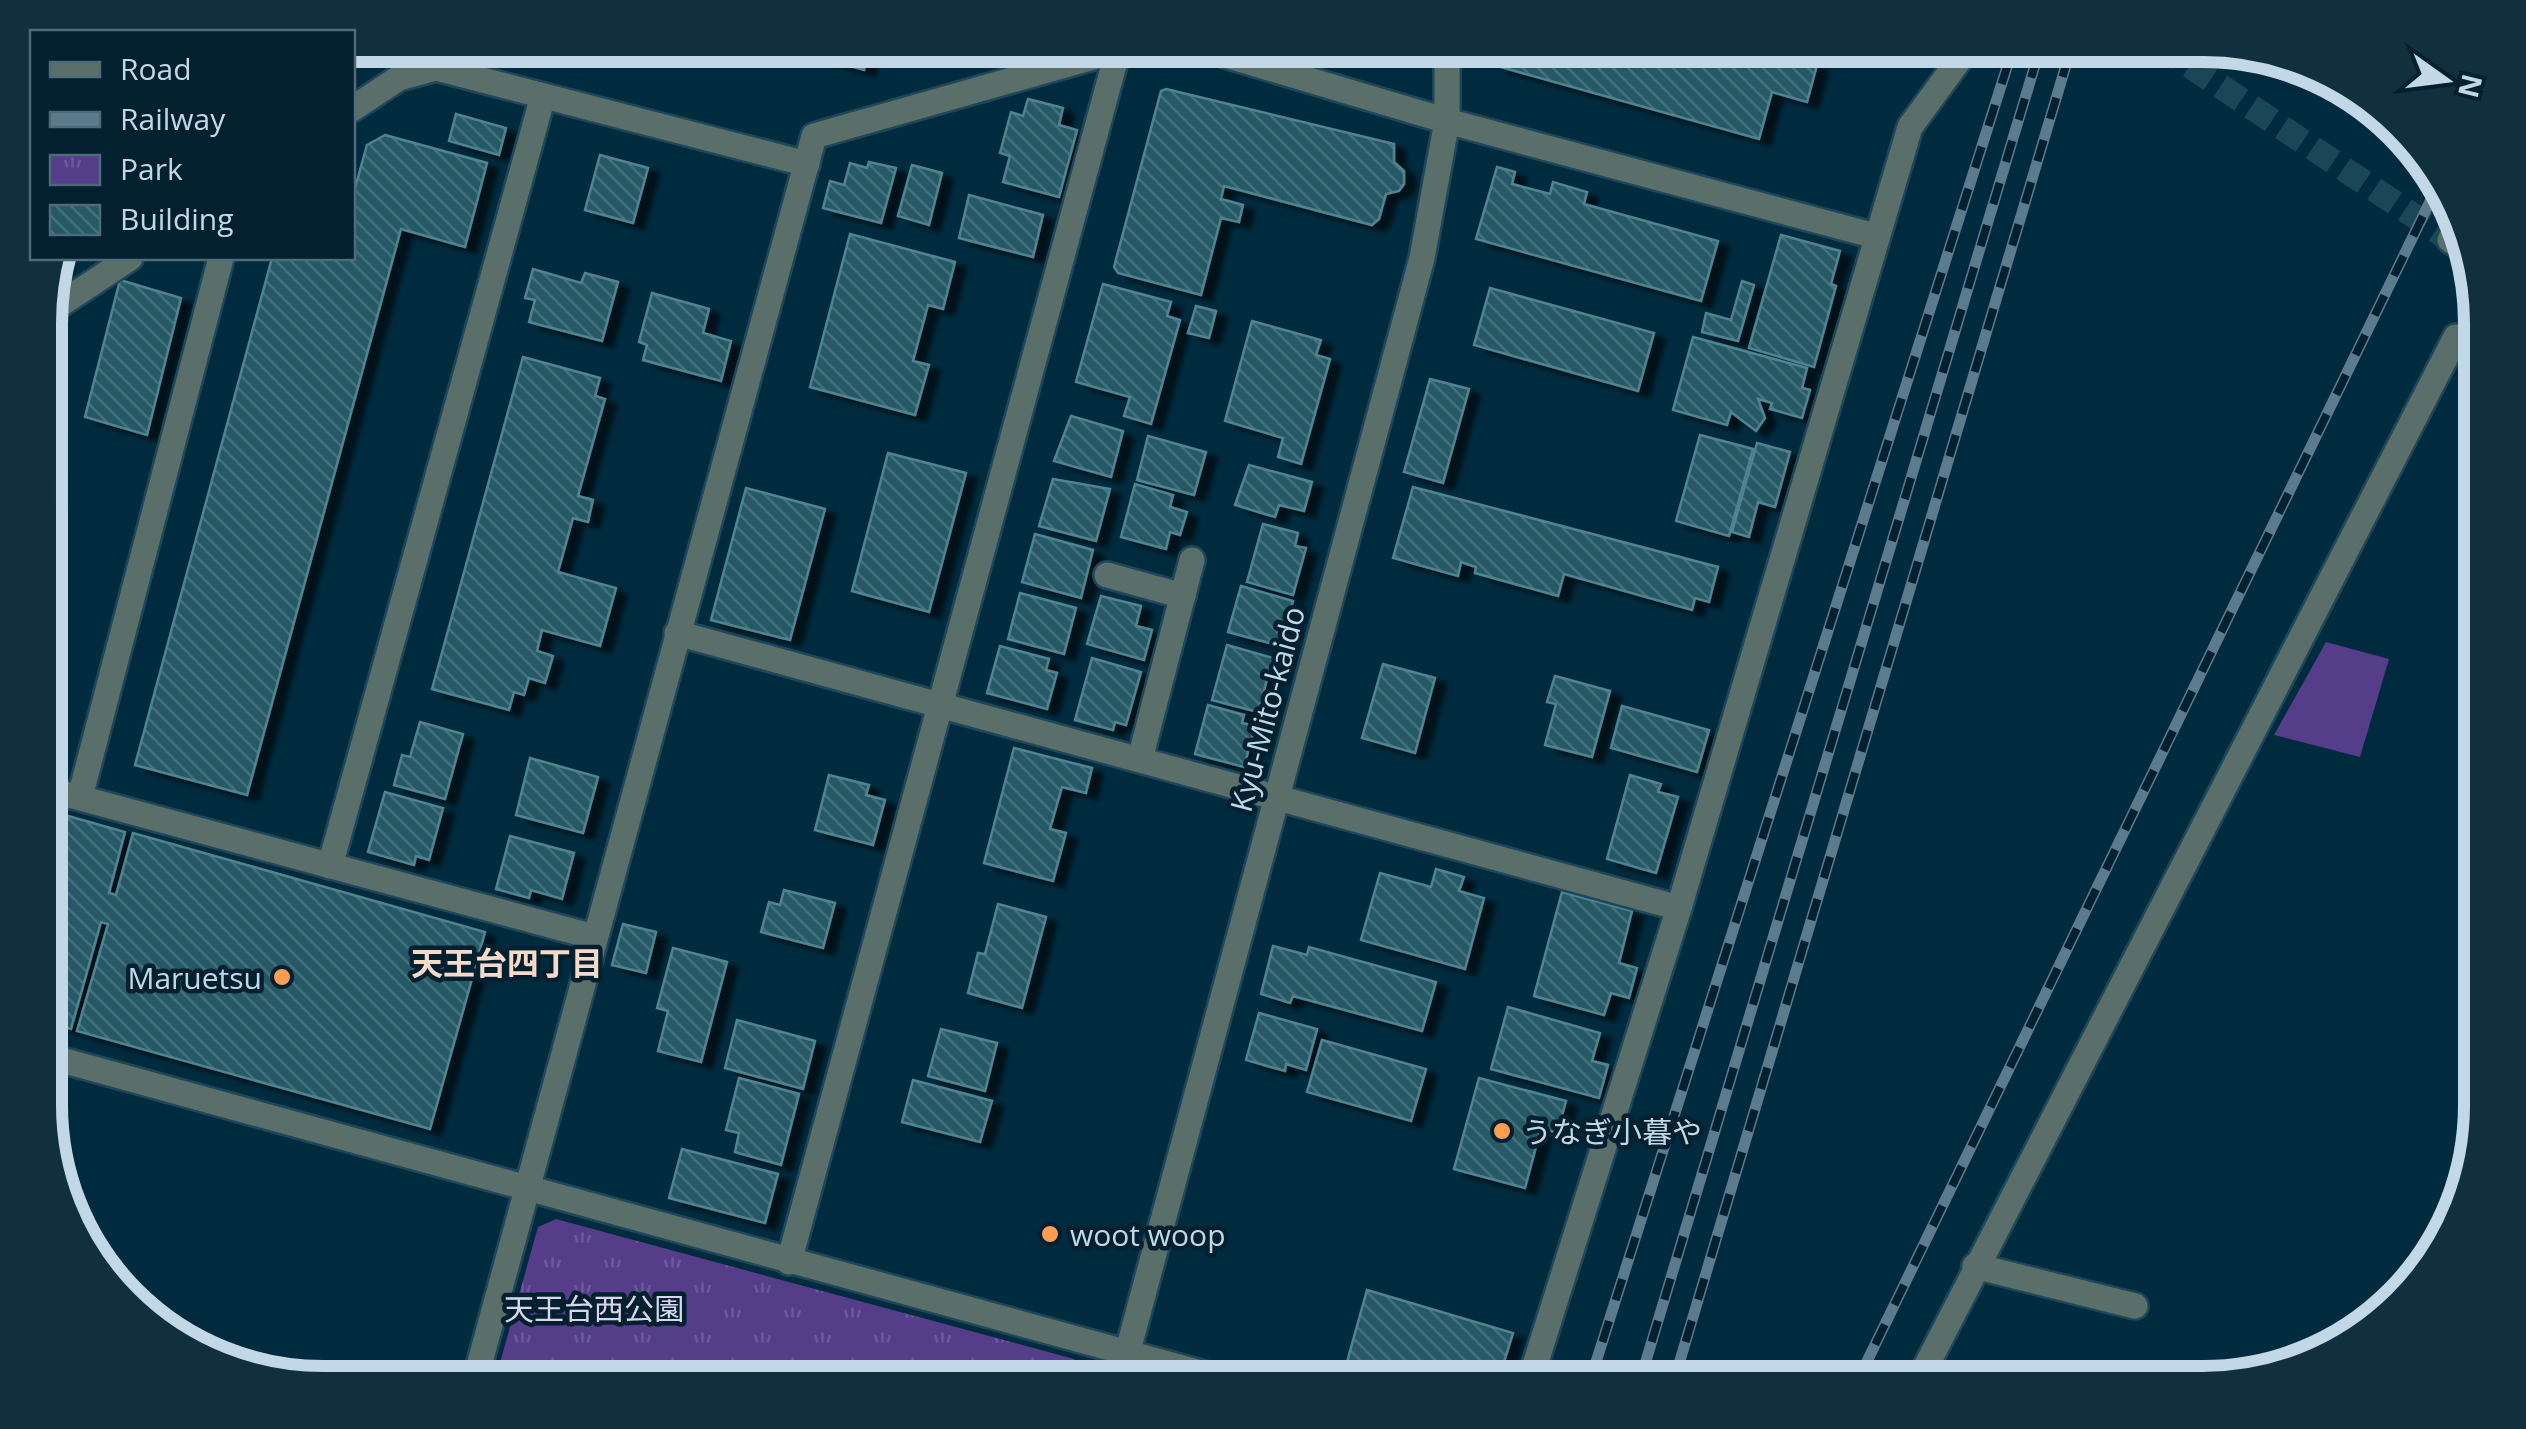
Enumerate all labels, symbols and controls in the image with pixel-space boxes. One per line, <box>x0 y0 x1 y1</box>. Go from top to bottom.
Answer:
legend <box>30 30 355 260</box>
north arrow <box>2396 30 2496 130</box>
text: Road <box>120 48 192 89</box>
text: N <box>2450 71 2492 102</box>
text: Railway <box>120 98 226 139</box>
text: Park <box>120 148 183 189</box>
text: Building <box>120 198 234 239</box>
street label: Kyu-Mito-kaido <box>1220 602 1314 816</box>
district label: 天王台四丁目 <box>411 941 603 984</box>
place label: Maruetsu <box>127 957 262 998</box>
marker: Maruetsu <box>271 966 293 988</box>
place label: うなぎ小暮や <box>1522 1111 1702 1152</box>
marker: うなぎ小暮や <box>1491 1120 1513 1142</box>
place label: woot woop <box>1070 1214 1226 1255</box>
marker: woot woop <box>1039 1223 1061 1245</box>
park label: 天王台西公園 <box>504 1288 684 1329</box>

